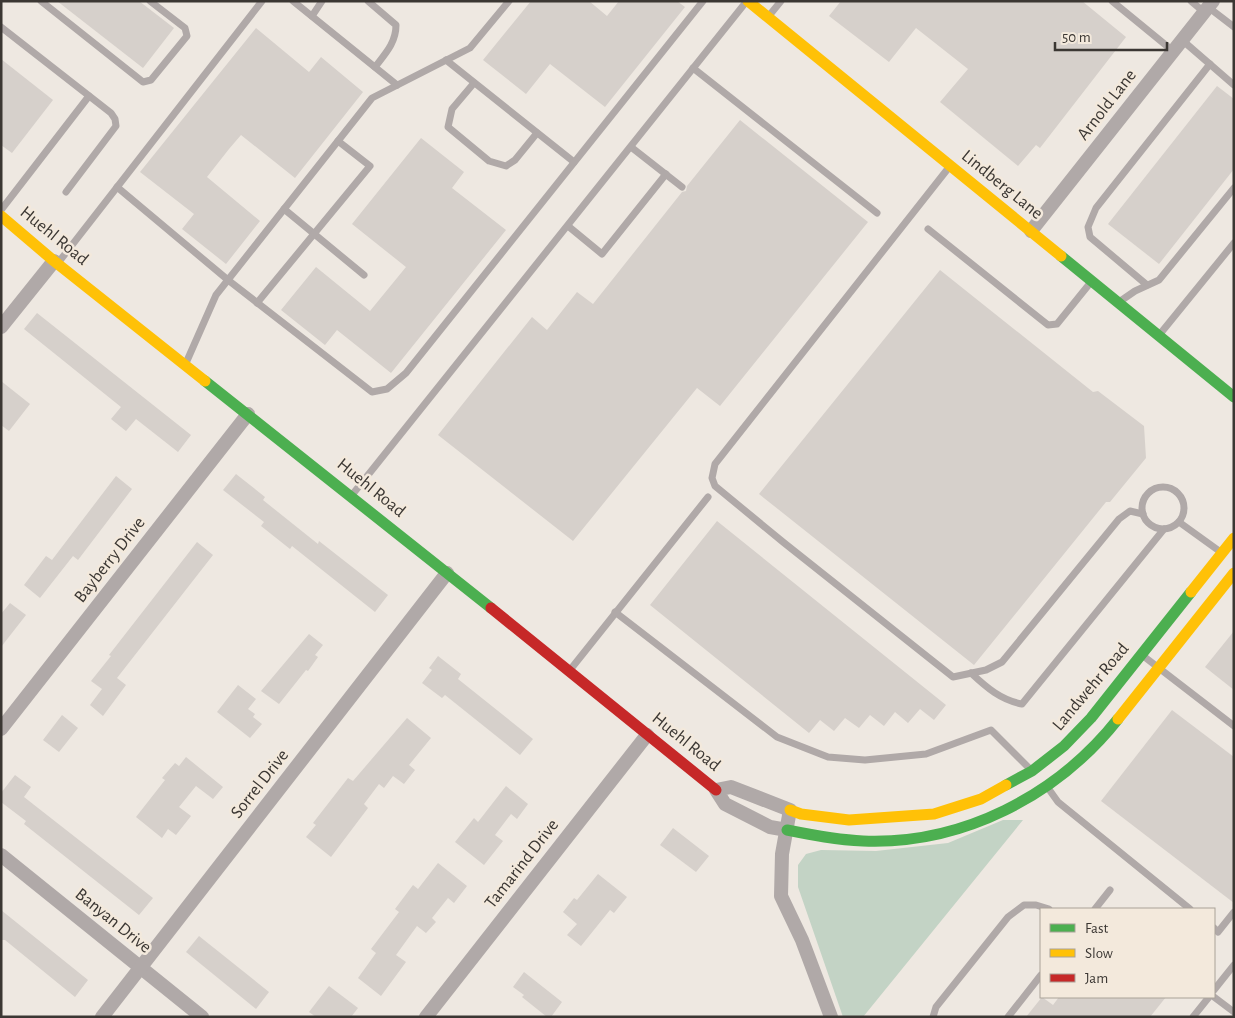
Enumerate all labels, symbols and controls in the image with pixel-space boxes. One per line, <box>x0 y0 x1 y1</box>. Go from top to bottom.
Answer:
scale bar <box>1055 20 1168 52</box>
text: 50 m <box>1062 30 1091 45</box>
street label: Arnold Lane <box>1074 66 1140 144</box>
street label: Lindberg Lane <box>958 147 1046 223</box>
street label: Huehl Road <box>16 203 92 269</box>
street label: Huehl Road <box>333 455 409 521</box>
street label: Bayberry Drive <box>71 514 149 606</box>
street label: Landwehr Road <box>1049 640 1133 734</box>
street label: Huehl Road <box>648 709 724 775</box>
street label: Sorrel Drive <box>228 746 292 822</box>
street label: Tamarind Drive <box>482 816 562 912</box>
street label: Banyan Drive <box>72 885 154 957</box>
legend <box>1040 908 1215 998</box>
text: Fast <box>1085 921 1109 936</box>
text: Slow <box>1085 946 1113 961</box>
text: Jam <box>1085 971 1108 986</box>

